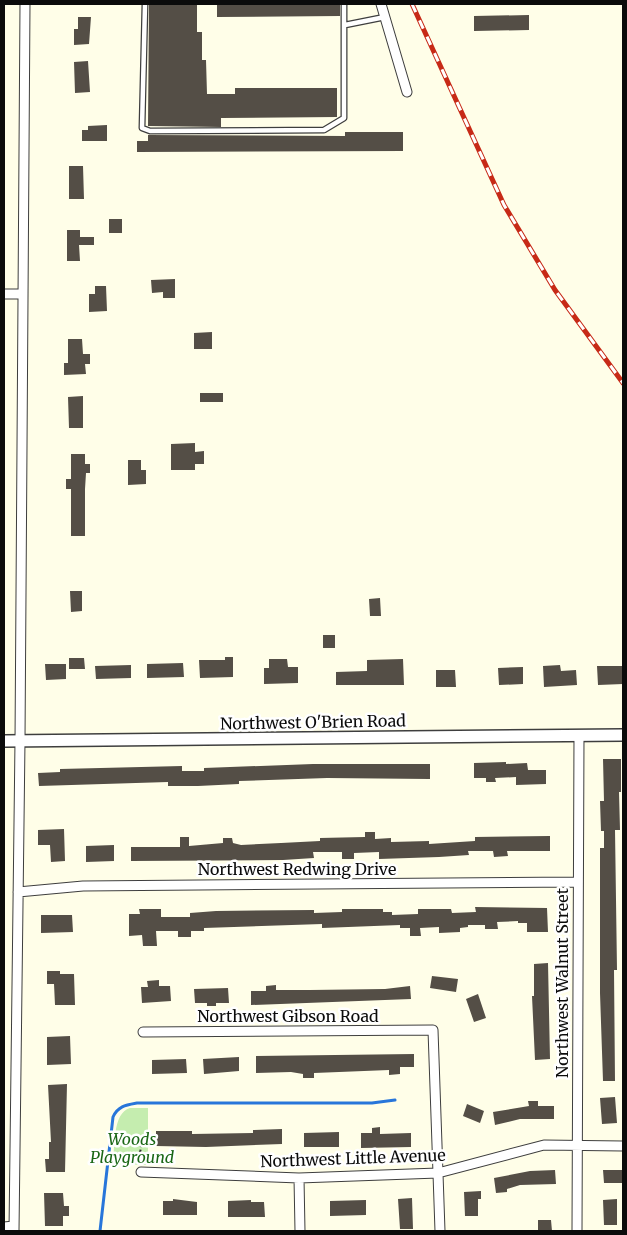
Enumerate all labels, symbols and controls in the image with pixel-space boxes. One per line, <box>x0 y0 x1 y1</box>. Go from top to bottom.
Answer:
street label: Northwest O'Brien Road <box>220 710 406 734</box>
street label: Northwest Redwing Drive <box>198 859 396 879</box>
street label: Northwest Walnut Street <box>552 887 572 1078</box>
street label: Northwest Gibson Road <box>197 1006 379 1026</box>
park label: Woods Playground <box>90 1129 175 1167</box>
street label: Northwest Little Avenue <box>260 1145 446 1171</box>

